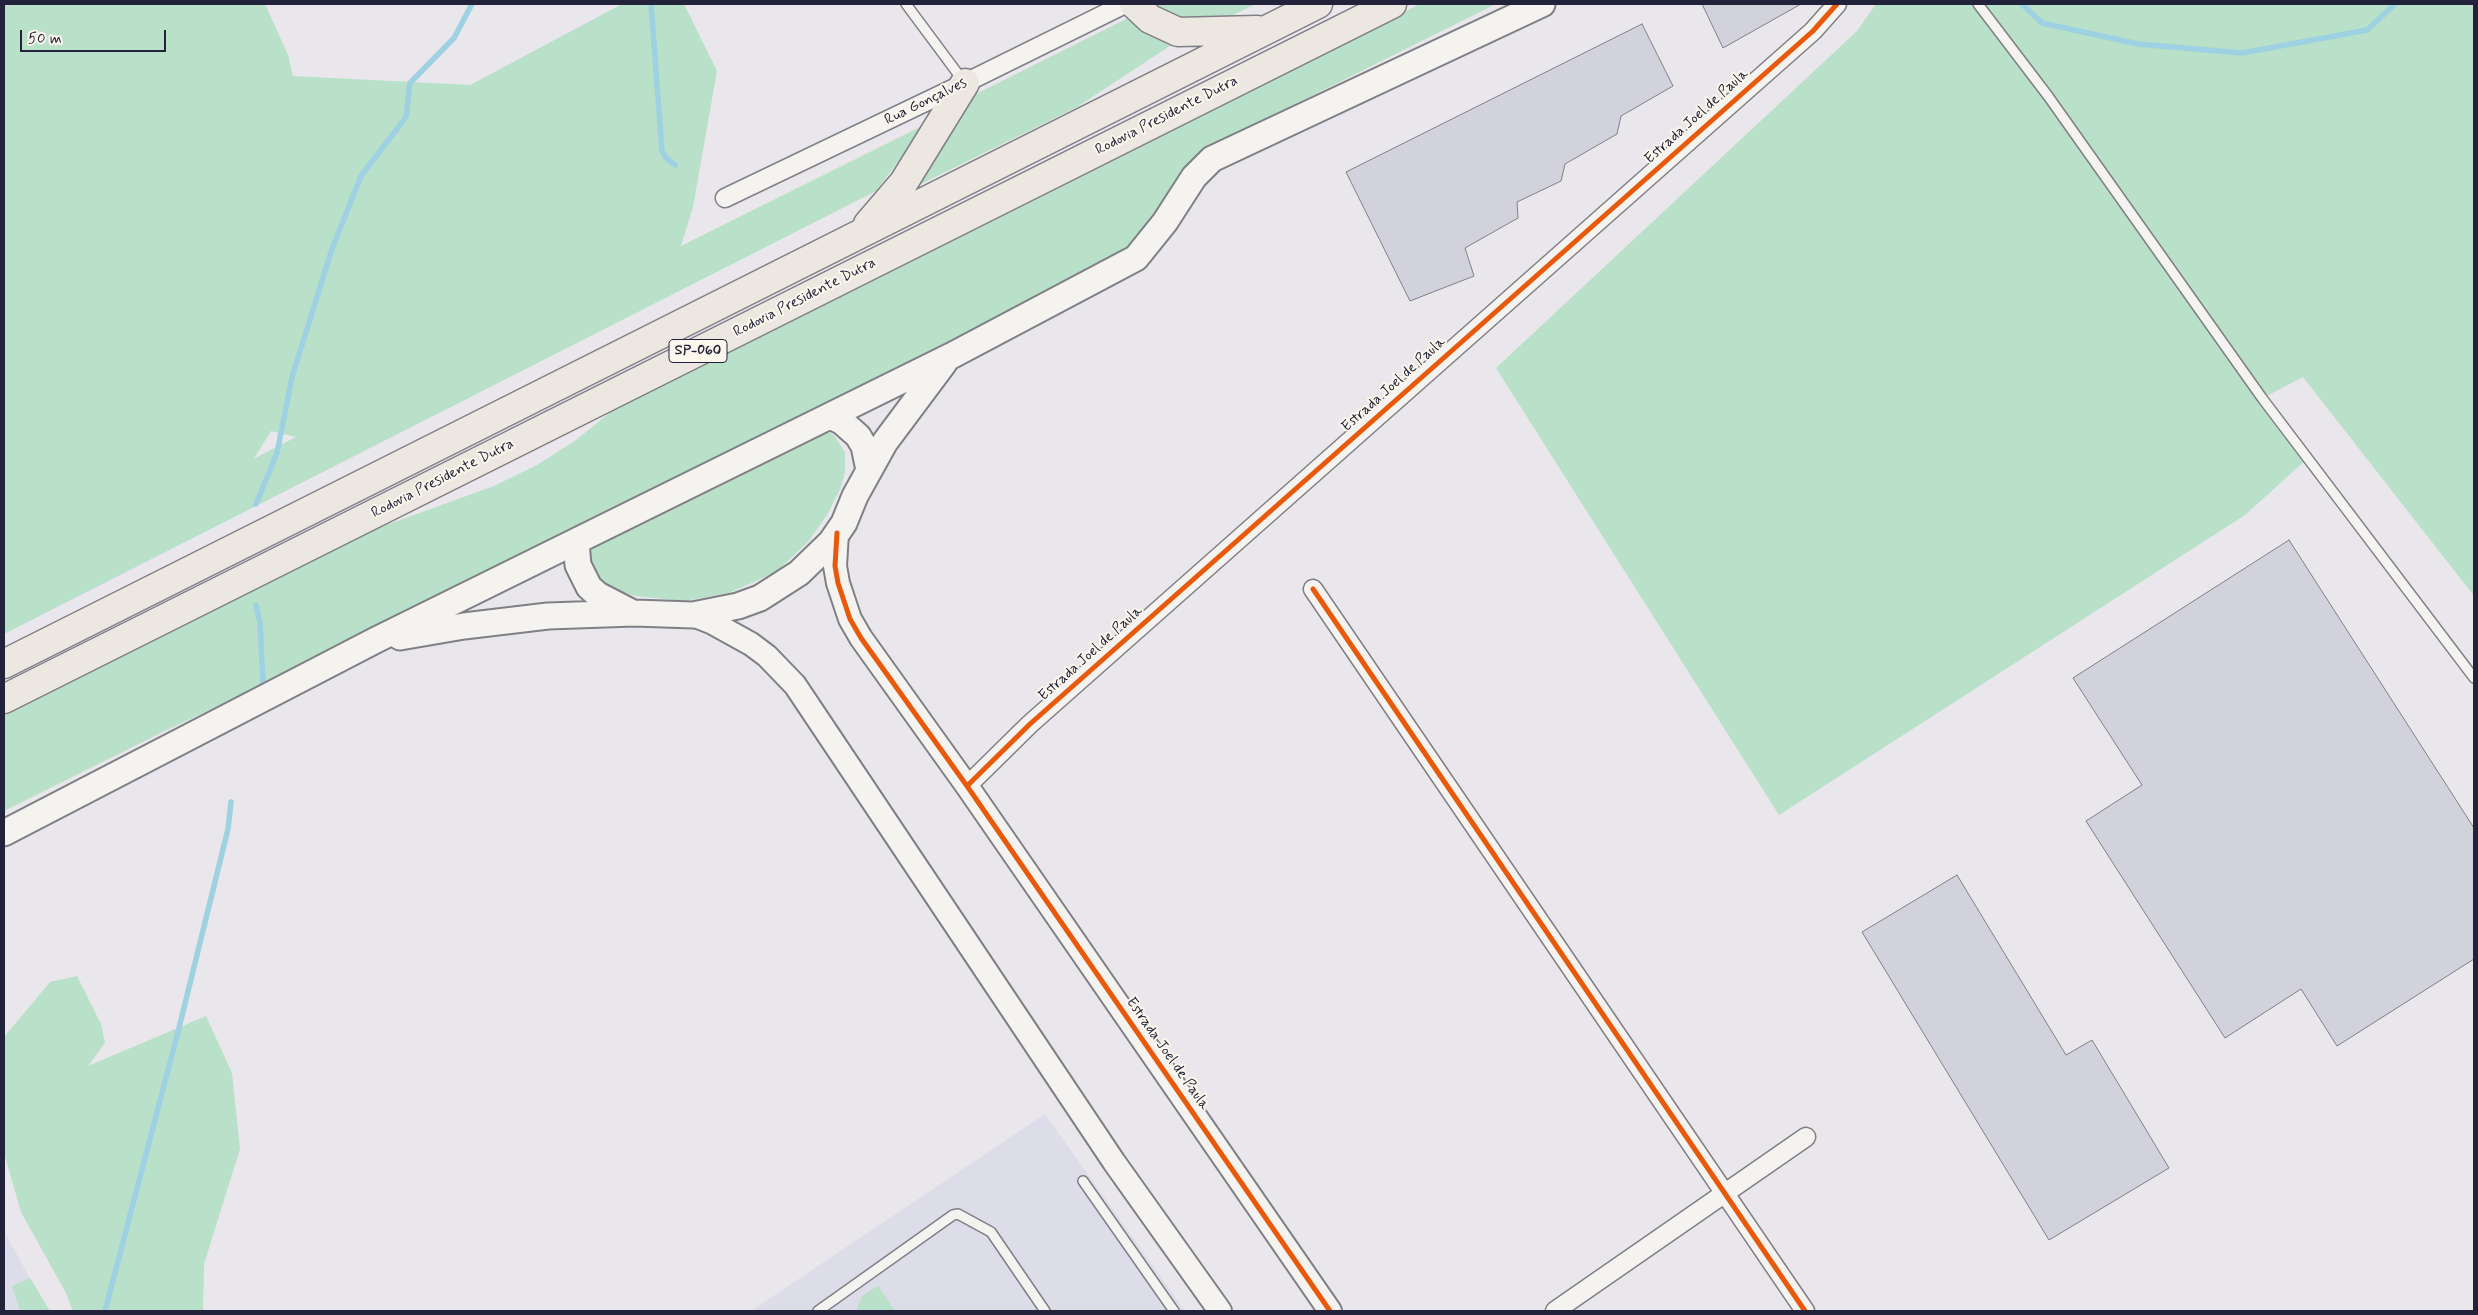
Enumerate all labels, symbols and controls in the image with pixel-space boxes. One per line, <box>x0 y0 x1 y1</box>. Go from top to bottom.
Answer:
scale bar <box>22 20 169 52</box>
text: 50 m <box>28 29 62 49</box>
street label: Estrada Joel de Paula <box>1641 66 1753 168</box>
street label: Rodovia Presidente Dutra <box>1093 72 1241 160</box>
street label: Rua Gonçalves <box>882 74 970 130</box>
street label: Rodovia Presidente Dutra <box>731 254 879 342</box>
street label: Estrada Joel de Paula <box>1338 334 1450 436</box>
road number: SP-060 <box>669 340 727 362</box>
street label: Rodovia Presidente Dutra <box>369 435 517 523</box>
street label: Estrada Joel de Paula <box>1035 603 1147 705</box>
street label: Estrada Joel de Paula <box>1121 994 1213 1114</box>

